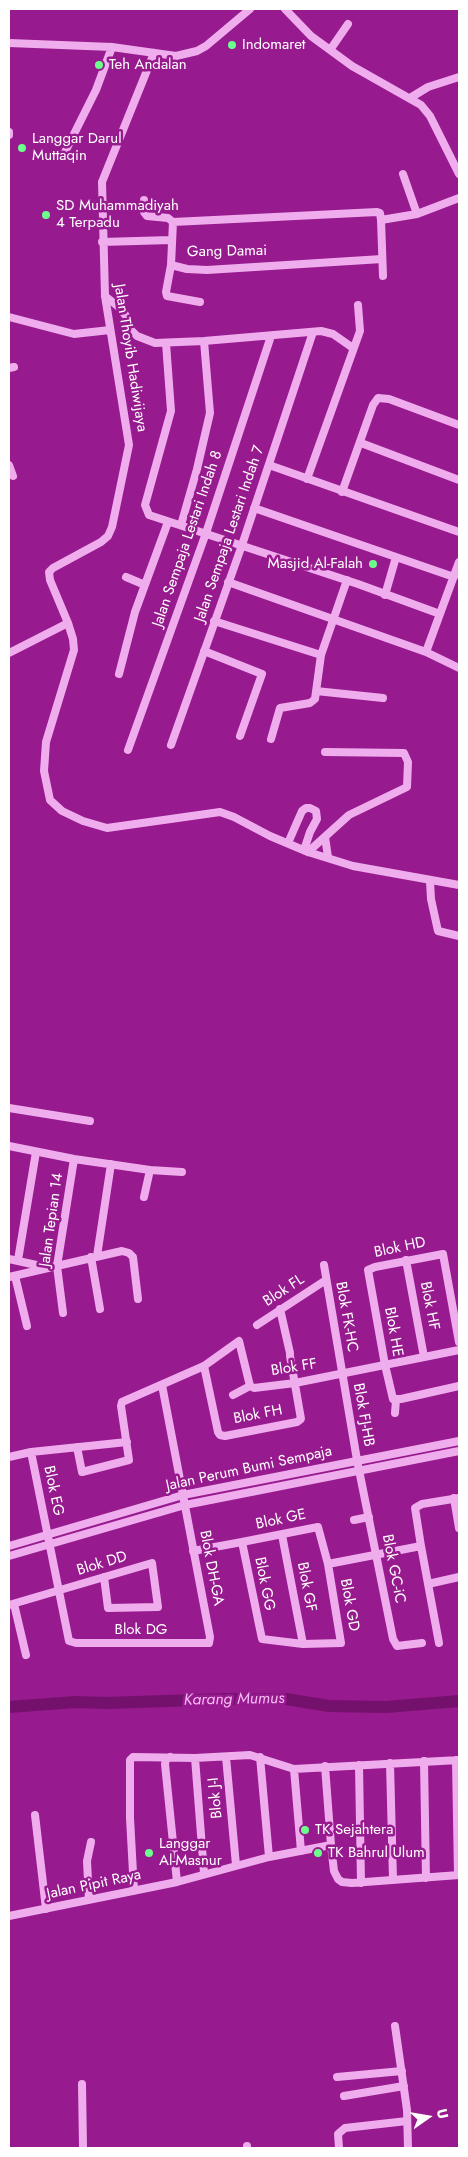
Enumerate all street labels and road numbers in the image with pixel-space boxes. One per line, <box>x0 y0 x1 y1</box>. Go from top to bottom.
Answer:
street label: Gang Damai <box>187 242 267 262</box>
street label: Jalan Thoyib Hadiwijaya <box>109 283 151 433</box>
street label: Jalan Sempaja Lestari Indah 7 <box>191 444 269 624</box>
street label: Jalan Sempaja Lestari Indah 8 <box>149 448 227 630</box>
street label: Jalan Tepian 14 <box>37 1172 67 1268</box>
street label: Blok HD <box>373 1234 427 1262</box>
street label: Blok FL <box>260 1271 308 1311</box>
street label: Blok FK-HC <box>331 1280 361 1354</box>
street label: Blok HF <box>415 1280 443 1332</box>
street label: Blok HE <box>380 1306 406 1358</box>
street label: Blok FF <box>270 1356 318 1380</box>
street label: Blok FJ-HB <box>349 1382 377 1448</box>
street label: Blok FH <box>232 1401 284 1429</box>
street label: Jalan Perum Bumi Sempaja <box>164 1443 334 1495</box>
street label: Blok EG <box>39 1464 67 1518</box>
street label: Blok GE <box>254 1506 308 1534</box>
street label: Blok DH-GA <box>195 1529 227 1607</box>
street label: Blok GC-iC <box>377 1533 409 1605</box>
street label: Blok DD <box>75 1548 129 1580</box>
street label: Blok GG <box>250 1556 278 1612</box>
street label: Blok GF <box>292 1561 320 1613</box>
street label: Blok GD <box>336 1577 362 1633</box>
street label: Blok DG <box>115 1621 167 1639</box>
street label: Blok J-I <box>205 1777 227 1819</box>
street label: Jalan Pipit Raya <box>45 1866 143 1904</box>

